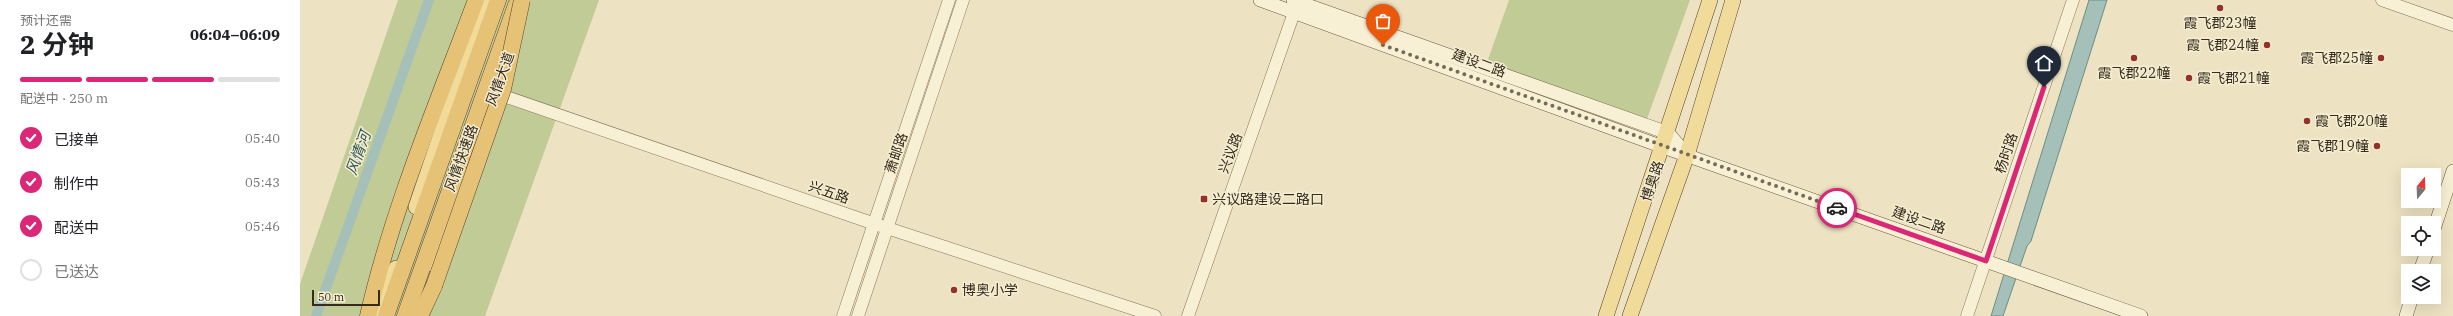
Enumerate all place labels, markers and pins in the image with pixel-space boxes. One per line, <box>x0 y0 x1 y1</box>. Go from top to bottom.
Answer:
marker: 霞飞郡23幢 <box>2215 3 2225 13</box>
pin <box>1366 4 1400 45</box>
place label: 霞飞郡23幢 <box>2184 14 2256 32</box>
place label: 霞飞郡24幢 <box>2186 36 2259 54</box>
marker: 霞飞郡24幢 <box>2262 40 2272 50</box>
pin <box>2027 46 2061 87</box>
place label: 霞飞郡25幢 <box>2300 49 2373 67</box>
marker: 霞飞郡22幢 <box>2129 53 2139 63</box>
marker: 霞飞郡25幢 <box>2376 53 2386 63</box>
place label: 霞飞郡22幢 <box>2098 64 2170 82</box>
place label: 霞飞郡21幢 <box>2197 69 2270 87</box>
marker: 霞飞郡21幢 <box>2184 73 2194 83</box>
place label: 霞飞郡20幢 <box>2315 112 2388 130</box>
marker: 霞飞郡20幢 <box>2302 116 2312 126</box>
place label: 霞飞郡19幢 <box>2296 137 2369 155</box>
marker: 霞飞郡19幢 <box>2372 141 2382 151</box>
place label: 兴议路建设二路口 <box>1212 190 1324 208</box>
marker: 兴议路建设二路口 <box>1199 194 1209 204</box>
place label: 博奥小学 <box>962 281 1018 299</box>
marker: 博奥小学 <box>949 285 959 295</box>

